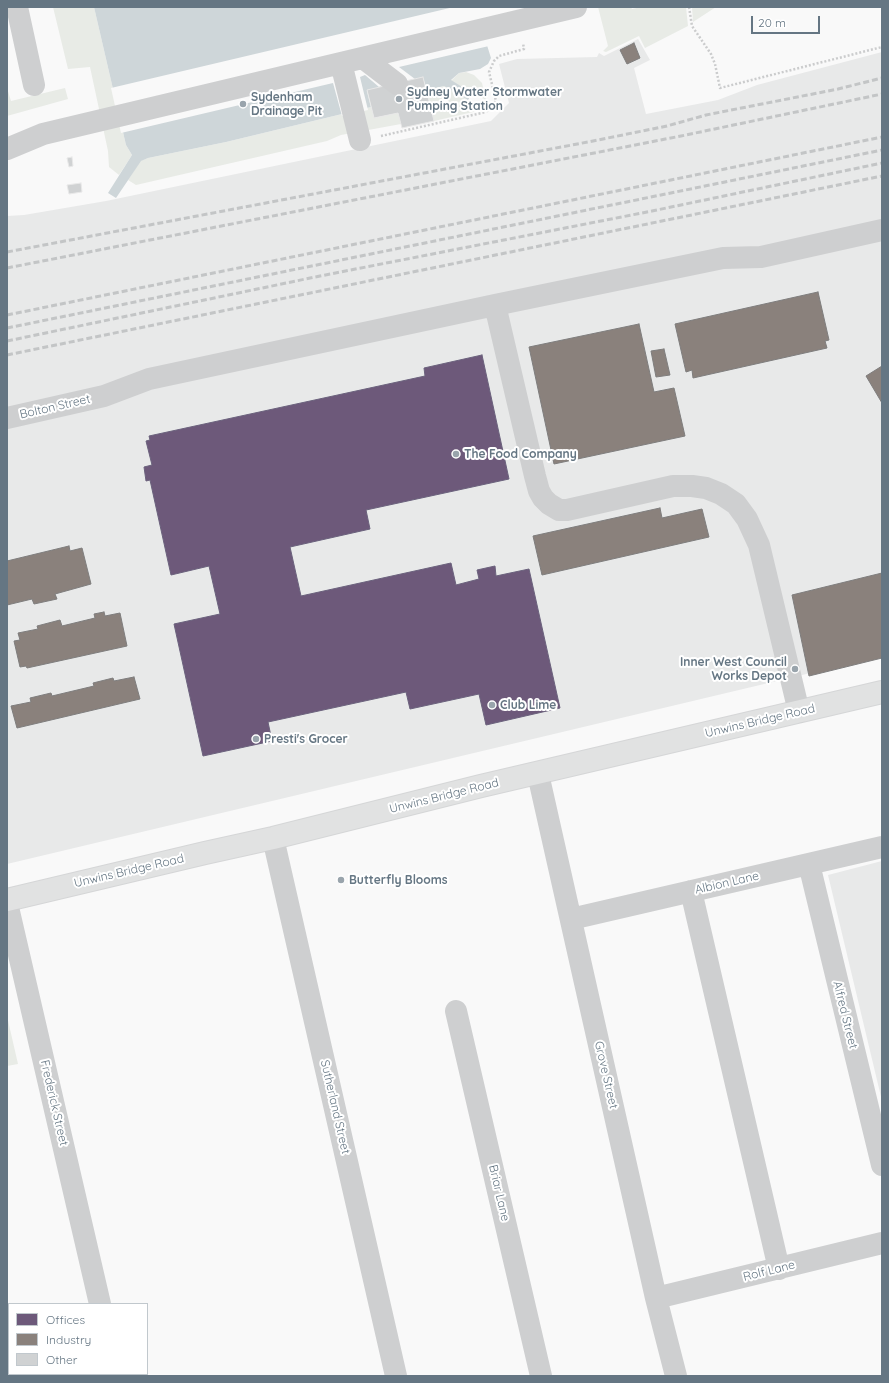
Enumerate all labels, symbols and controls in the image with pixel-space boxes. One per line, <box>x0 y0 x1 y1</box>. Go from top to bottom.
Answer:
scale bar <box>753 8 822 34</box>
text: 20 m <box>758 15 786 30</box>
place label: Sydney Water Stormwater Pumping Station <box>407 85 562 113</box>
place label: Sydenham Drainage Pit <box>251 90 323 118</box>
marker: Sydney Water Stormwater Pumping Station <box>394 94 404 104</box>
marker: Sydenham Drainage Pit <box>238 99 248 109</box>
street label: Bolton Street <box>18 392 92 422</box>
place label: The Food Company <box>464 447 577 461</box>
marker: The Food Company <box>451 449 461 459</box>
place label: Inner West Council Works Depot <box>680 655 787 683</box>
marker: Inner West Council Works Depot <box>790 664 800 674</box>
place label: Club Lime <box>500 698 556 712</box>
marker: Club Lime <box>487 700 497 710</box>
street label: Unwins Bridge Road <box>704 701 816 741</box>
place label: Presti's Grocer <box>264 732 348 746</box>
marker: Presti's Grocer <box>251 734 261 744</box>
street label: Unwins Bridge Road <box>388 775 500 817</box>
street label: Unwins Bridge Road <box>73 851 185 891</box>
street label: Albion Lane <box>694 869 760 897</box>
place label: Butterfly Blooms <box>349 873 448 887</box>
marker: Butterfly Blooms <box>336 875 346 885</box>
street label: Alfred Street <box>830 980 860 1050</box>
street label: Grove Street <box>591 1040 621 1110</box>
street label: Frederick Street <box>37 1059 71 1147</box>
street label: Sutherland Street <box>317 1059 353 1155</box>
street label: Briar Lane <box>486 1163 512 1223</box>
street label: Rolf Lane <box>742 1258 796 1284</box>
legend <box>8 1303 148 1375</box>
text: Offices <box>46 1312 85 1327</box>
text: Industry <box>46 1332 91 1347</box>
text: Other <box>46 1352 77 1367</box>

